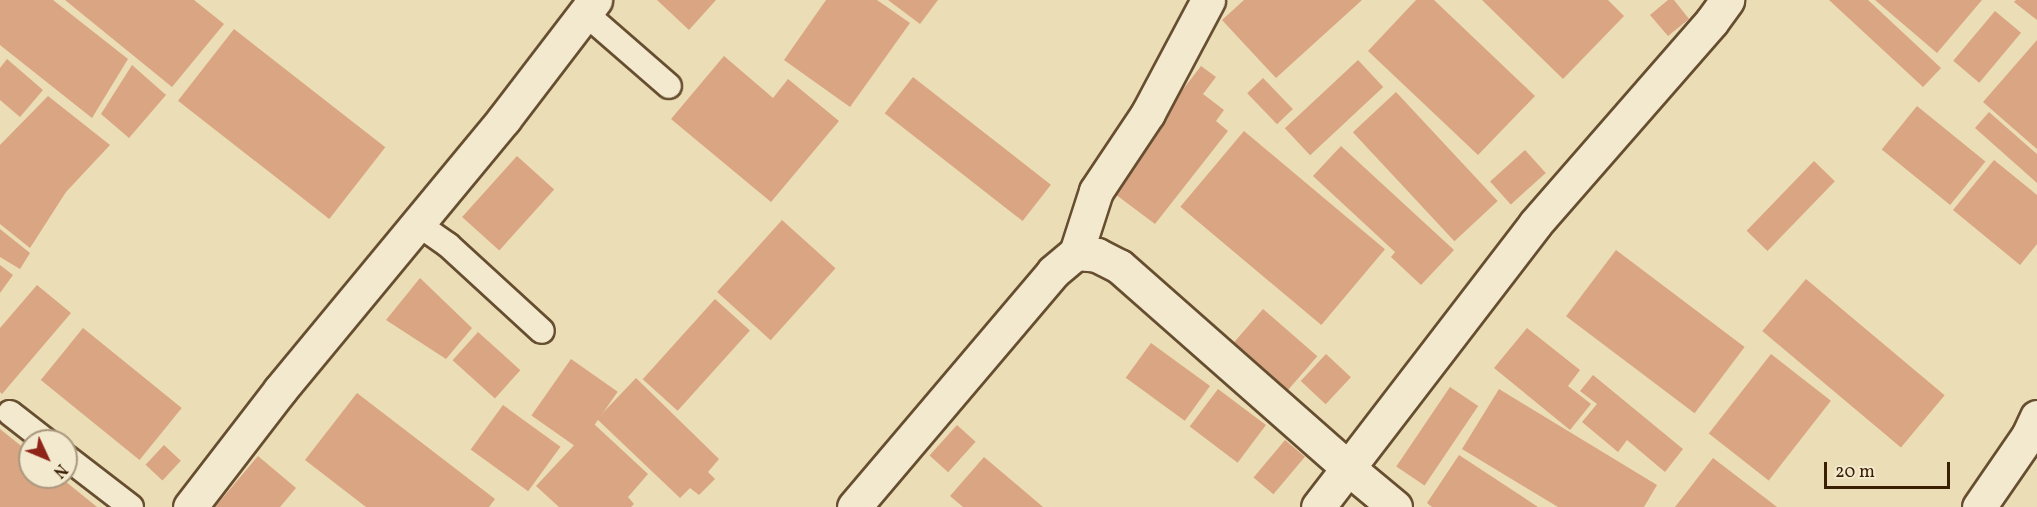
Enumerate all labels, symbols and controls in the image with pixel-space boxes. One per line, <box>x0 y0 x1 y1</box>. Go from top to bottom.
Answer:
north arrow <box>18 429 78 489</box>
scale bar <box>1827 450 1953 488</box>
text: N <box>48 458 71 482</box>
text: 20 m <box>1835 460 1875 485</box>

